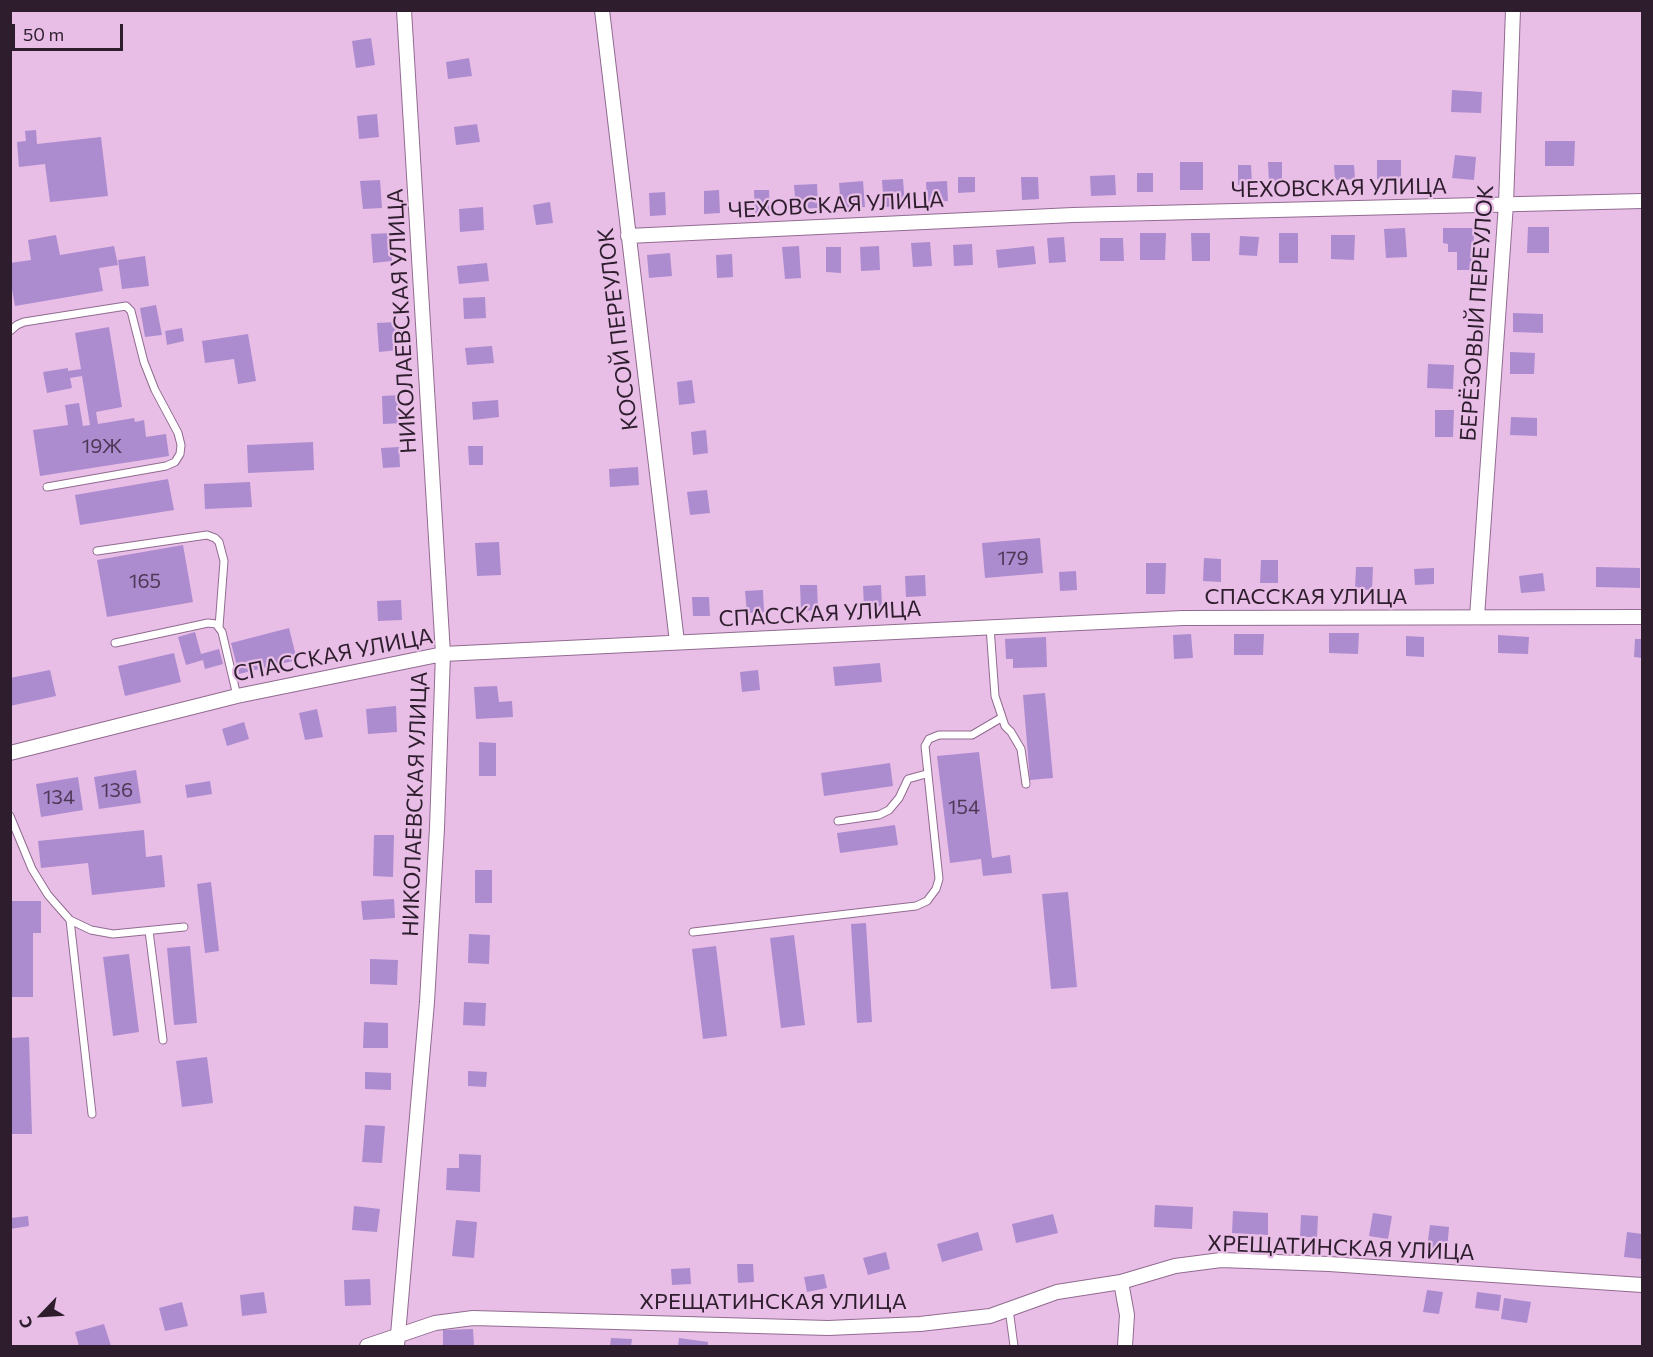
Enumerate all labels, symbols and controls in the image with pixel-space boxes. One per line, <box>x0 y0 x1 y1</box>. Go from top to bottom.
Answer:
scale bar <box>15 12 126 50</box>
text: 50 m <box>23 23 64 45</box>
street label: ЧЕХОВСКАЯ УЛИЦА <box>1231 173 1447 203</box>
street label: БЕРЁЗОВЫЙ ПЕРЕУЛОК <box>1455 184 1499 442</box>
street label: ЧЕХОВСКАЯ УЛИЦА <box>727 186 945 224</box>
street label: НИКОЛАЕВСКАЯ УЛИЦА <box>382 188 422 454</box>
street label: КОСОЙ ПЕРЕУЛОК <box>592 226 644 432</box>
house number: 19Ж <box>82 434 122 458</box>
house number: 179 <box>997 546 1029 570</box>
house number: 165 <box>129 569 161 593</box>
street label: СПАССКАЯ УЛИЦА <box>1205 584 1407 610</box>
street label: СПАССКАЯ УЛИЦА <box>718 596 922 632</box>
street label: СПАССКАЯ УЛИЦА <box>231 623 435 687</box>
street label: НИКОЛАЕВСКАЯ УЛИЦА <box>397 671 433 937</box>
house number: 136 <box>101 778 133 802</box>
house number: 134 <box>43 785 75 809</box>
house number: 154 <box>948 795 980 819</box>
street label: ХРЕЩАТИНСКАЯ УЛИЦА <box>1207 1230 1475 1266</box>
north arrow <box>12 1285 72 1345</box>
street label: ХРЕЩАТИНСКАЯ УЛИЦА <box>639 1289 907 1315</box>
text: С <box>14 1314 36 1332</box>

